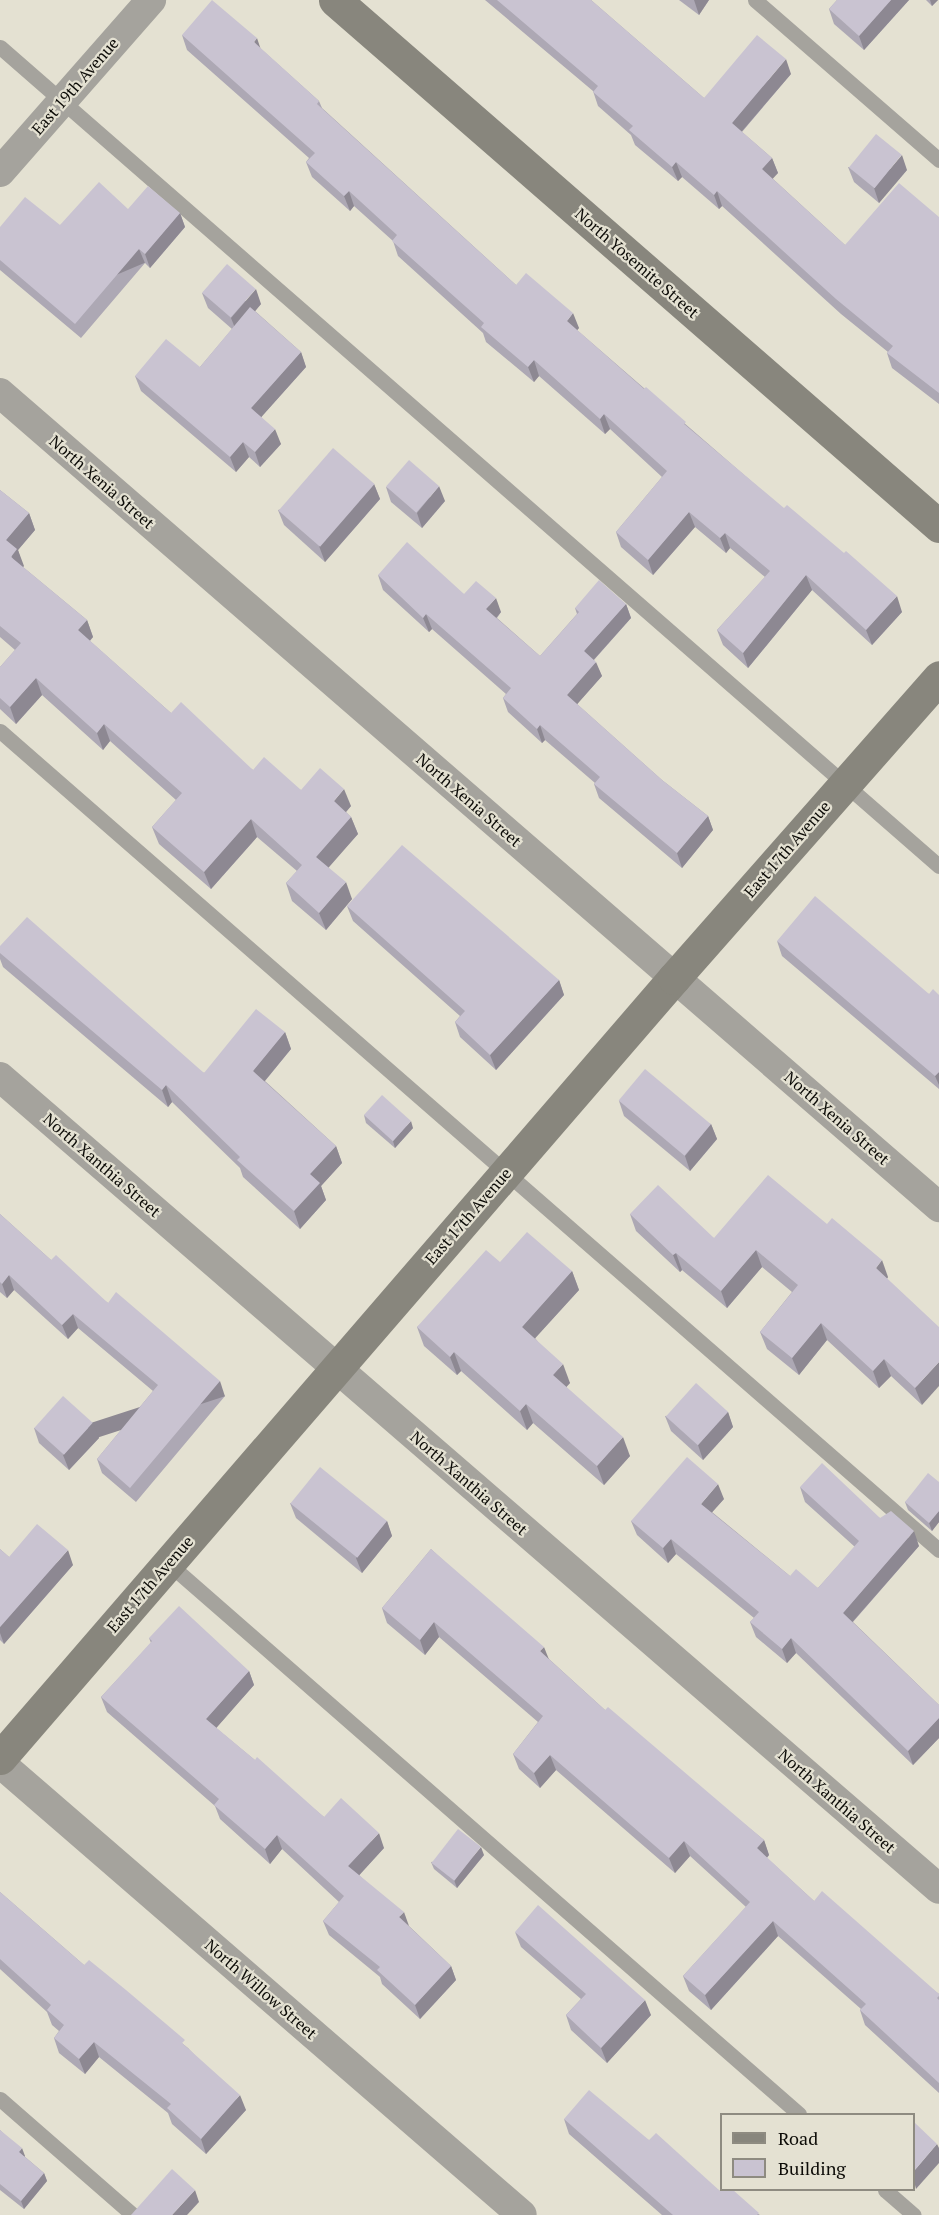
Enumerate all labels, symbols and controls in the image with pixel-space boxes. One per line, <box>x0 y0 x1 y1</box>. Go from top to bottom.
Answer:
street label: East 19th Avenue <box>27 33 123 139</box>
street label: North Yosemite Street <box>571 204 703 322</box>
street label: North Xenia Street <box>46 431 158 533</box>
street label: North Xenia Street <box>413 749 525 851</box>
street label: East 17th Avenue <box>740 797 834 901</box>
street label: North Xenia Street <box>781 1067 893 1169</box>
street label: North Xanthia Street <box>39 1109 165 1221</box>
street label: East 17th Avenue <box>421 1164 515 1268</box>
street label: North Xanthia Street <box>406 1427 532 1539</box>
street label: East 17th Avenue <box>103 1532 197 1636</box>
street label: North Xanthia Street <box>774 1745 900 1857</box>
street label: North Willow Street <box>201 1935 321 2043</box>
legend <box>720 2113 915 2191</box>
text: Road <box>778 2126 818 2150</box>
text: Building <box>778 2156 846 2180</box>

